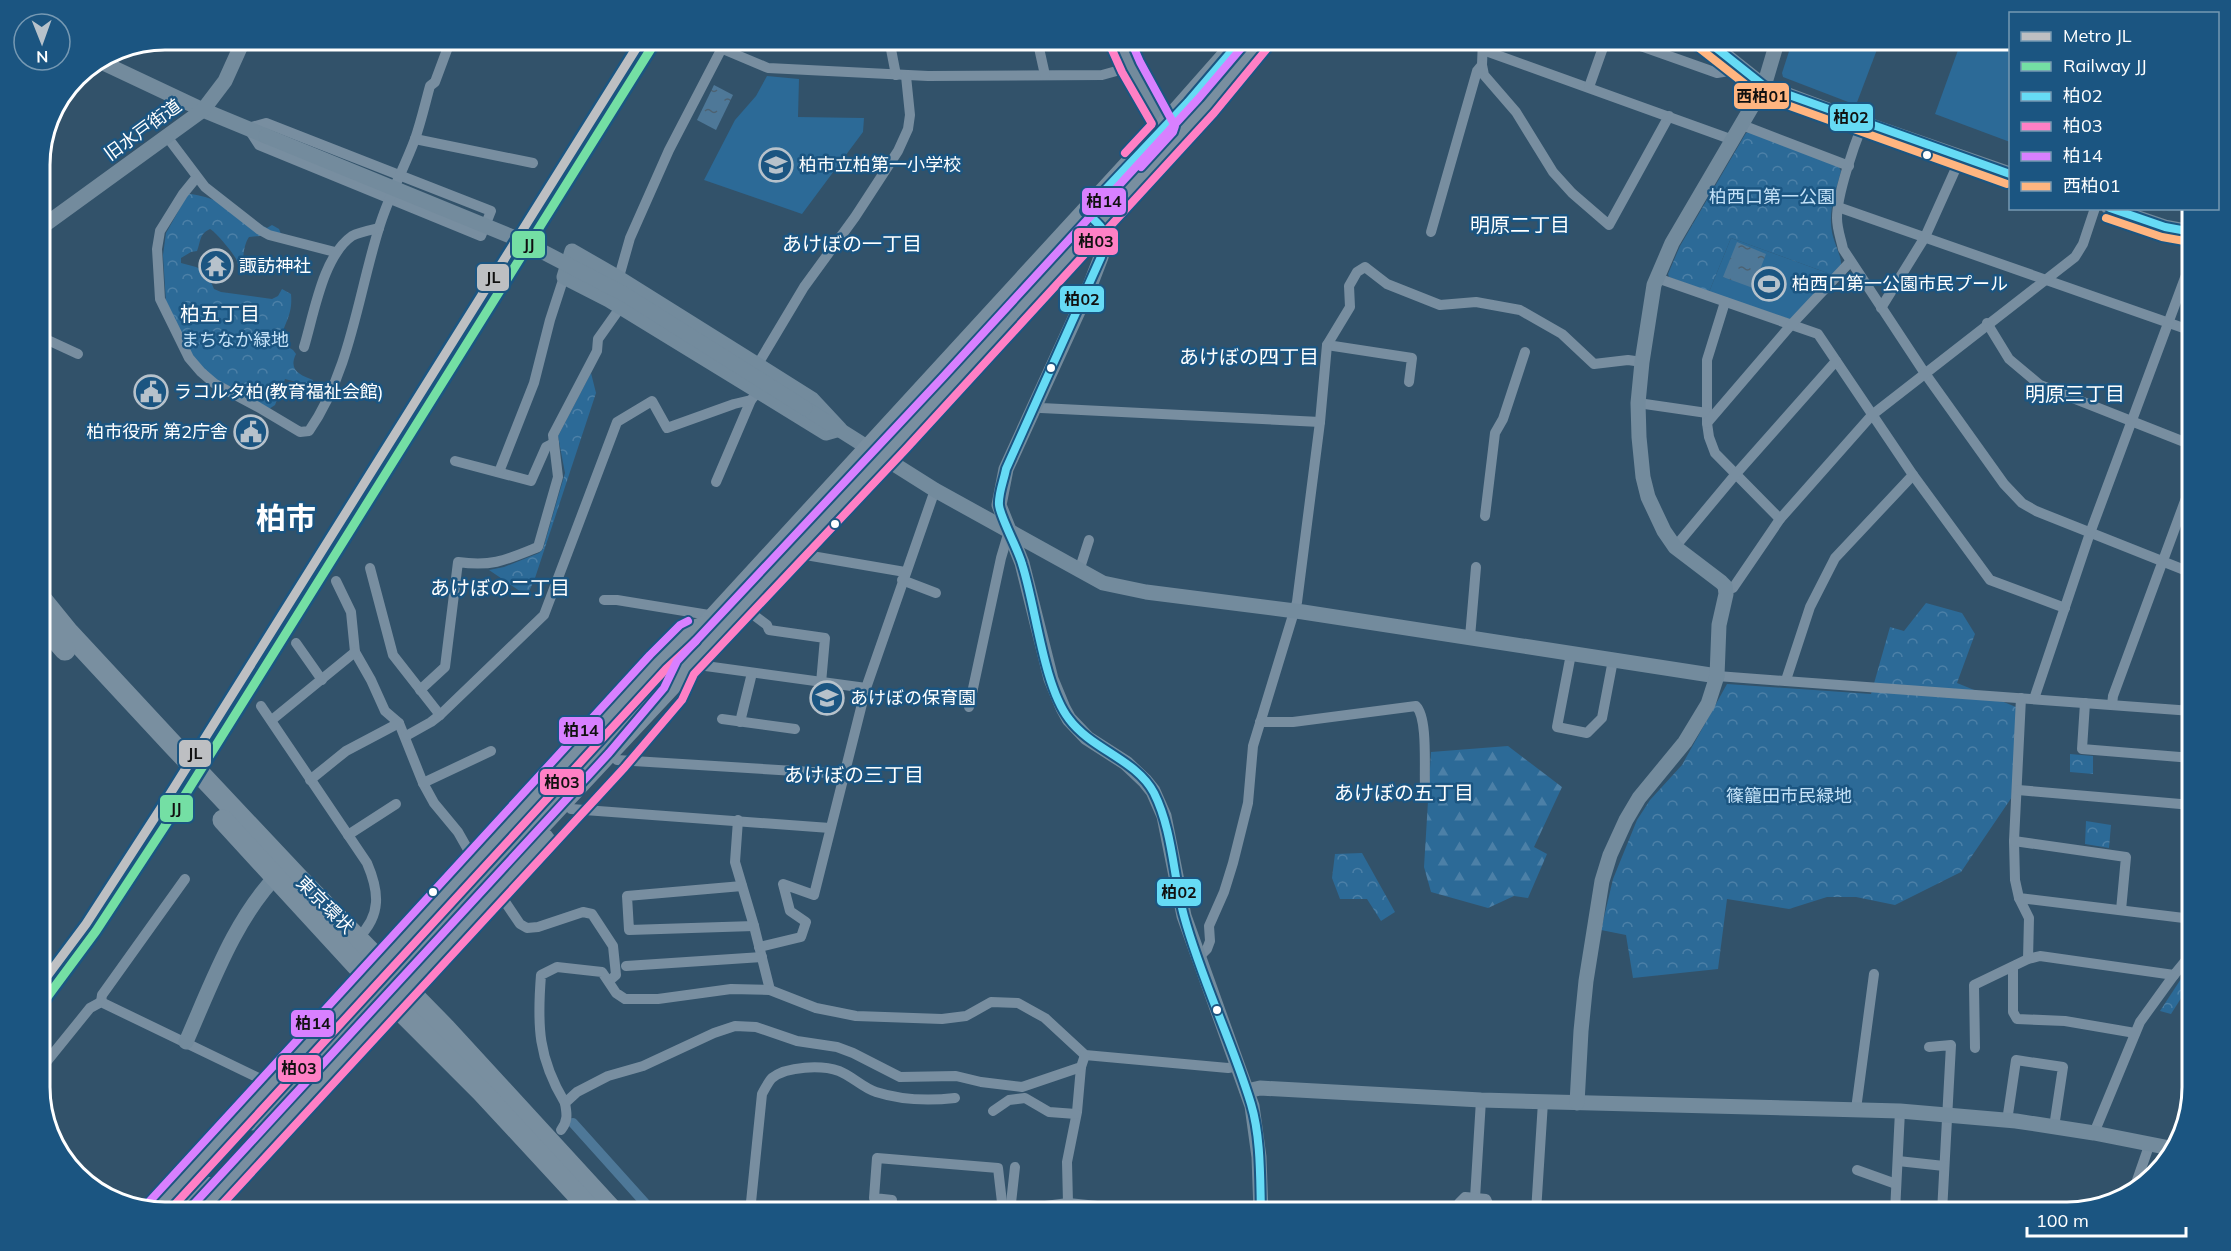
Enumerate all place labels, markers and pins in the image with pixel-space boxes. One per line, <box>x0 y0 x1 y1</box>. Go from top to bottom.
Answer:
school or university icon: 柏市立柏第一小学校 <box>758 147 794 183</box>
unlabelled marker <box>1921 149 1933 161</box>
place label: 柏市立柏第一小学校 <box>799 153 961 176</box>
temple icon: 諏訪神社 <box>198 248 234 284</box>
place label: 諏訪神社 <box>239 254 311 277</box>
sports icon: 柏西口第一公園市民プール <box>1751 266 1787 302</box>
place label: 柏西口第一公園市民プール <box>1792 272 2008 295</box>
unlabelled marker <box>1045 362 1057 374</box>
public building icon: ラコルタ柏(教育福祉会館) <box>133 374 169 410</box>
place label: ラコルタ柏(教育福祉会館) <box>174 380 383 403</box>
public building icon: 柏市役所 第2庁舎 <box>233 414 269 450</box>
place label: 柏市役所 第2庁舎 <box>87 420 228 443</box>
unlabelled marker <box>829 518 841 530</box>
school or university icon: あけぼの保育園 <box>809 680 845 716</box>
place label: あけぼの保育園 <box>850 686 976 709</box>
unlabelled marker <box>427 886 439 898</box>
unlabelled marker <box>1211 1004 1223 1016</box>

